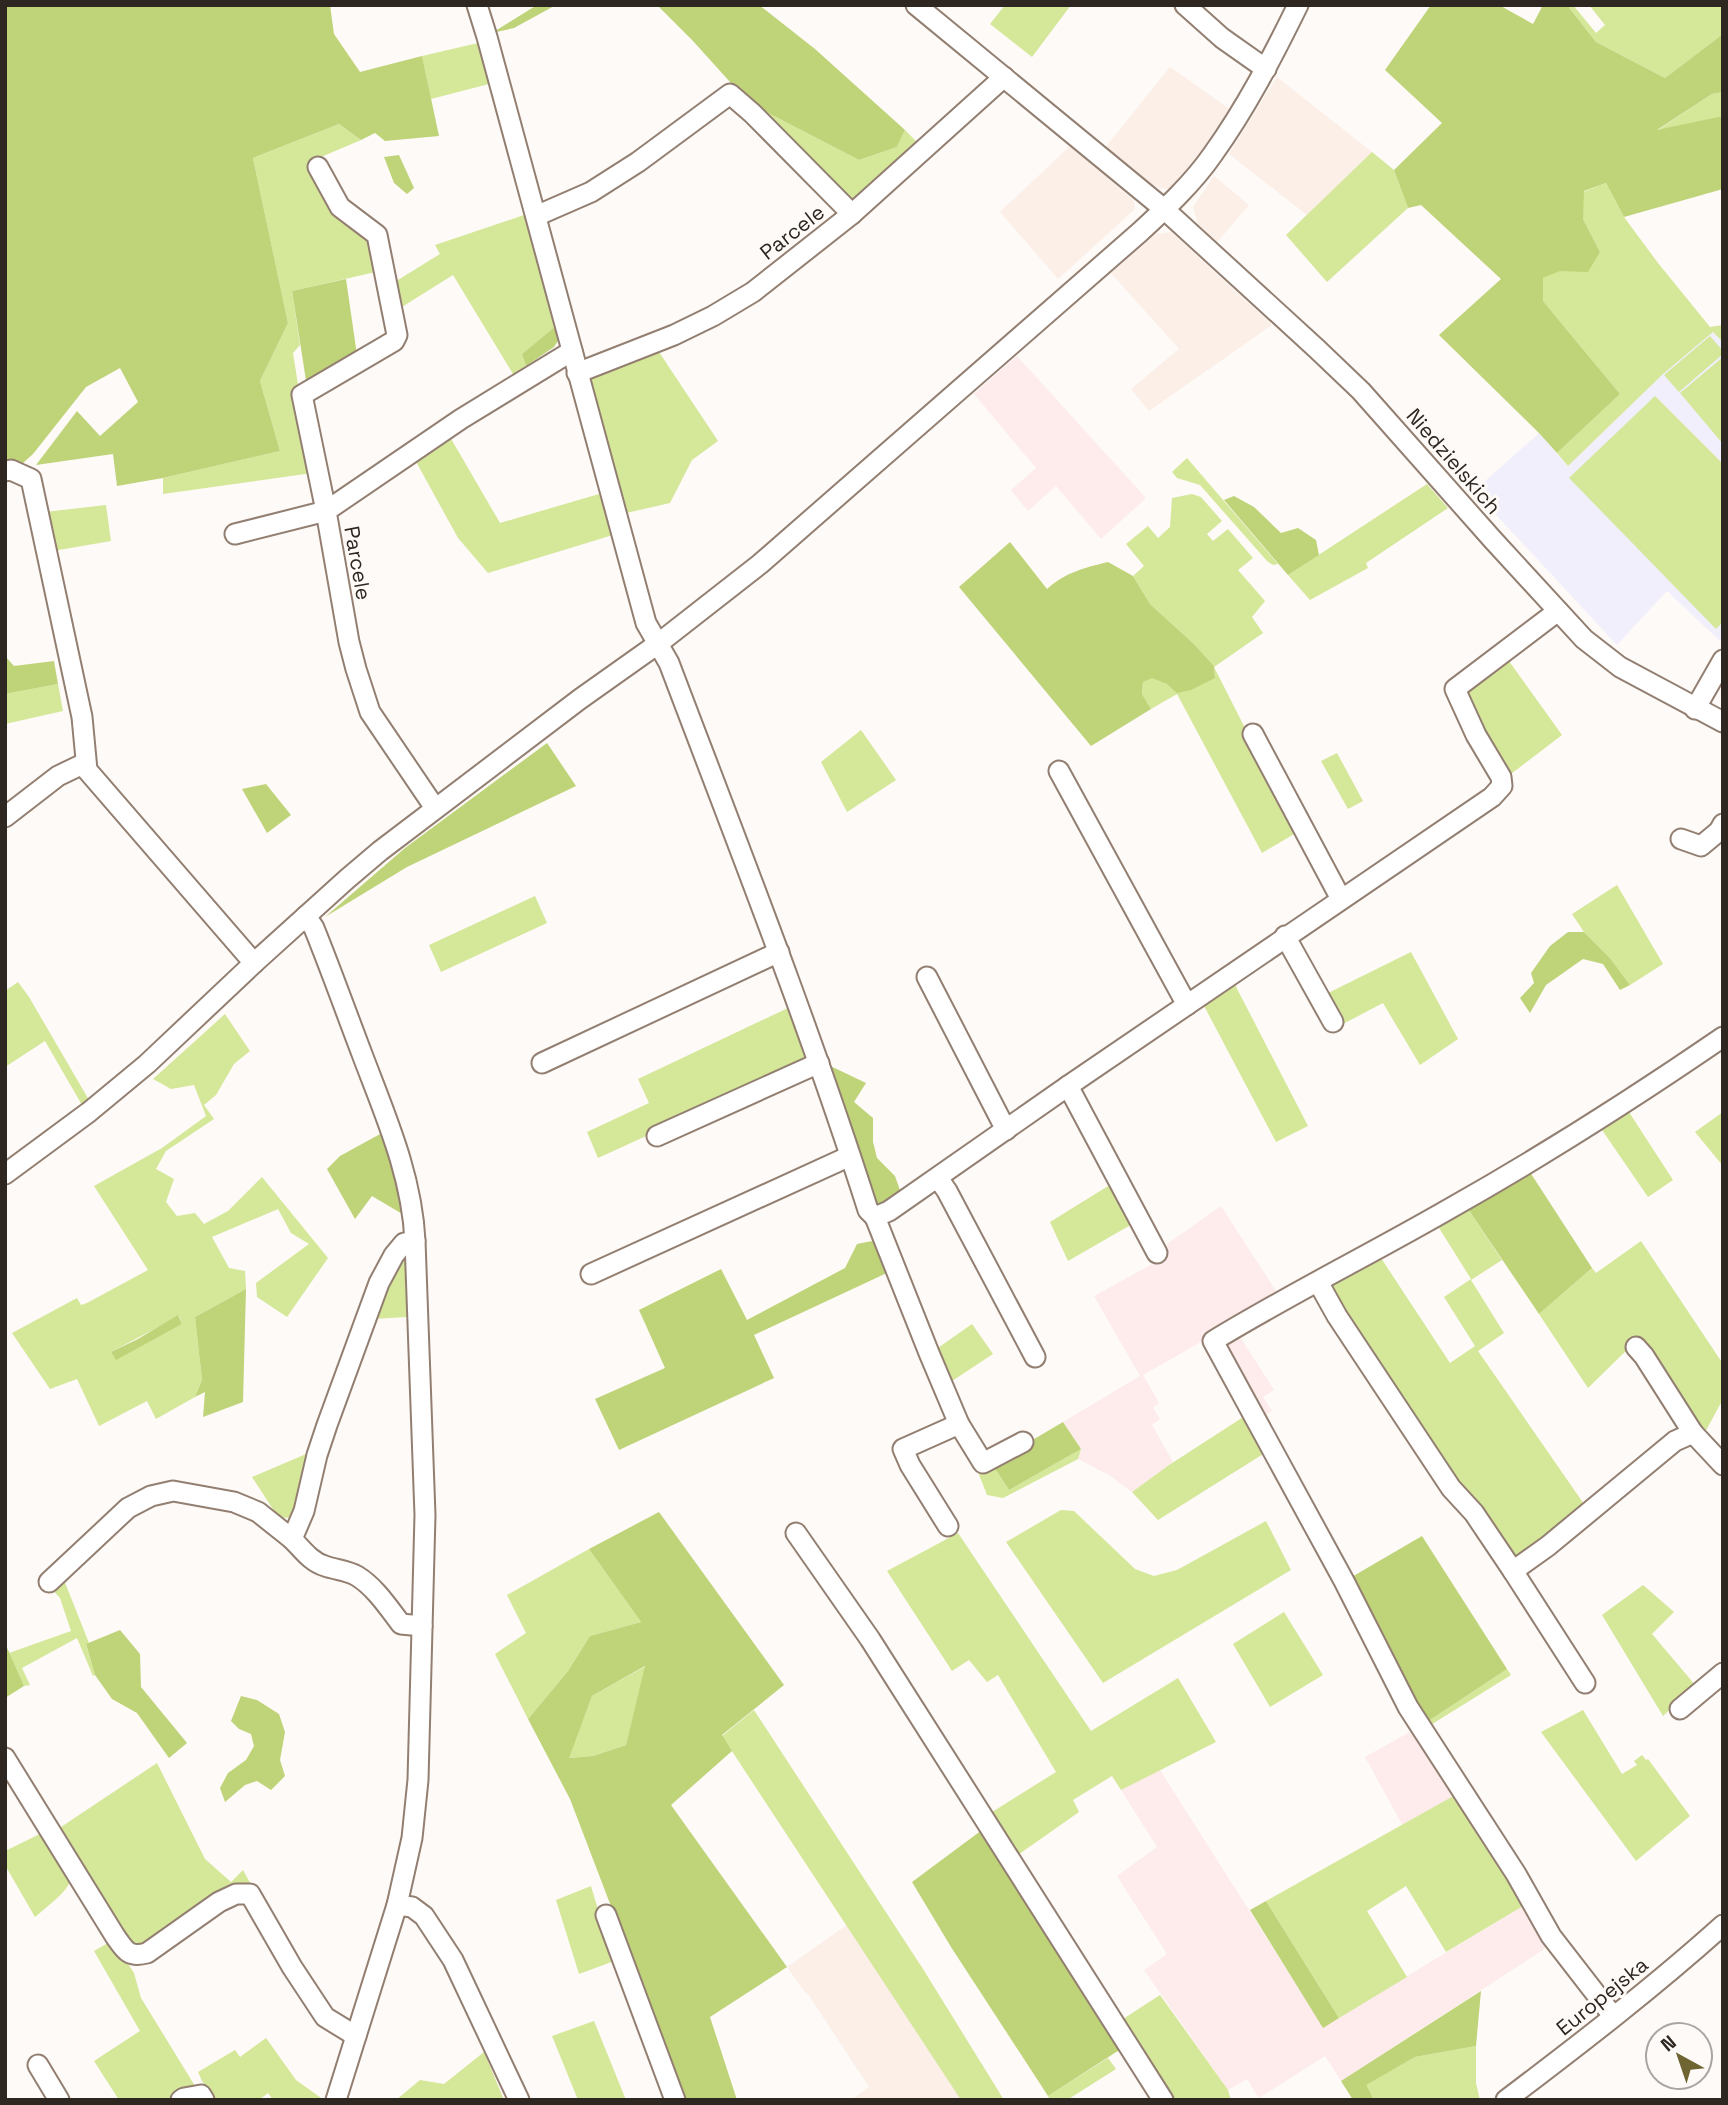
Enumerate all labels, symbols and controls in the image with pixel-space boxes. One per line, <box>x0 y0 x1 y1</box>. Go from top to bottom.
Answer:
street label: Parcele <box>754 198 830 266</box>
street label: Niedzielskich <box>1401 402 1507 520</box>
street label: Parcele <box>338 524 378 602</box>
street label: Europejska <box>1551 1951 1653 2041</box>
north arrow <box>1644 2021 1714 2091</box>
text: N <box>1655 2030 1681 2057</box>

